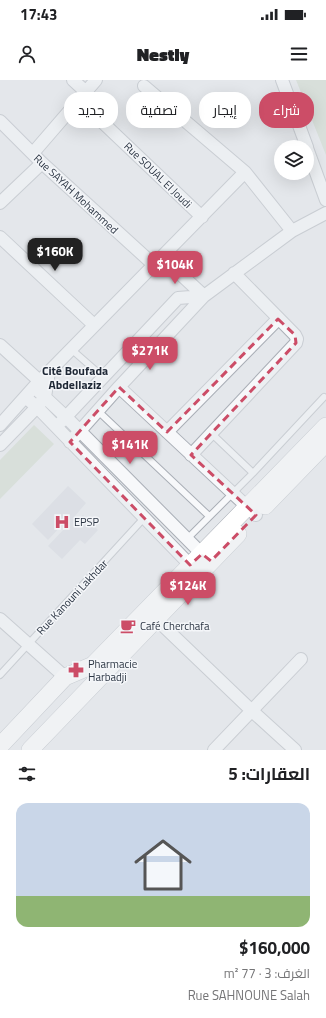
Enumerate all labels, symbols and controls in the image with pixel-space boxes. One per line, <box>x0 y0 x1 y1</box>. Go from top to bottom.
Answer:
text: 17:43 <box>20 3 57 26</box>
text: Nestly <box>137 41 189 68</box>
icon: person <box>16 43 38 65</box>
icon: menu <box>288 43 310 65</box>
chip: جديد <box>64 92 118 128</box>
chip: تصفية <box>126 92 191 128</box>
chip: إيجار <box>199 92 251 128</box>
chip: شراء <box>259 92 314 128</box>
street label: Rue SOUAL El Joudi <box>120 138 196 212</box>
map controls <box>274 140 314 180</box>
button: layers <box>274 140 314 180</box>
street label: Rue SAYAH Mohammed <box>30 151 122 238</box>
pin: $160K <box>27 238 83 272</box>
text: $160K <box>37 241 73 261</box>
pin: $104K <box>147 251 203 285</box>
text: $104K <box>157 254 193 274</box>
pin: $271K <box>122 337 178 371</box>
text: $271K <box>132 340 168 360</box>
district label: Cité Boufada Abdellaziz <box>42 361 108 394</box>
pin: $141K <box>102 431 158 465</box>
text: $141K <box>112 434 148 454</box>
hospital icon: EPSP <box>53 513 71 531</box>
place label: EPSP <box>74 514 100 530</box>
street label: Rue Kanouni Lakhdar <box>33 556 111 638</box>
pin: $124K <box>160 572 216 606</box>
text: $124K <box>170 575 206 595</box>
cafe icon: Café Cherchafa <box>119 617 137 635</box>
place label: Café Cherchafa <box>140 618 210 634</box>
place label: Pharmacie Harbadji <box>88 656 138 685</box>
pharmacy icon: Pharmacie Harbadji <box>67 661 85 679</box>
text: العقارات: 5 <box>228 761 310 787</box>
icon: filters <box>16 763 38 785</box>
icon: home <box>127 829 199 901</box>
text: $160,000 <box>239 935 310 961</box>
text: الغرف: 3 · 77 m² <box>224 963 310 983</box>
text: Rue SAHNOUNE Salah <box>188 985 310 1005</box>

